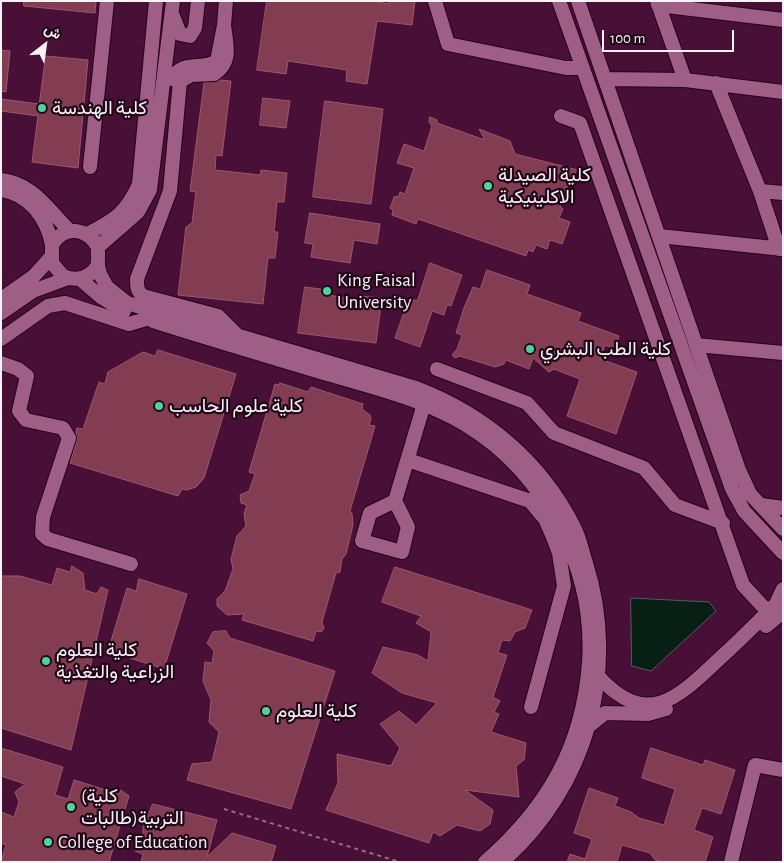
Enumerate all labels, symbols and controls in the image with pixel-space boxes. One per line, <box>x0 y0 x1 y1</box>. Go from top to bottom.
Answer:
north arrow <box>20 20 70 70</box>
scale bar <box>604 20 736 52</box>
text: ش <box>42 22 63 42</box>
text: 100 m <box>610 31 645 46</box>
place label: كلية الهندسة <box>52 97 147 119</box>
marker: كلية الهندسة <box>36 102 48 114</box>
place label: كلية الصيدلة الاكلينيكية <box>498 164 591 208</box>
marker: كلية الصيدلة الاكلينيكية <box>482 180 494 192</box>
place label: King Faisal University <box>337 269 416 313</box>
marker: King Faisal University <box>321 285 333 297</box>
place label: كلية الطب البشري <box>540 338 671 360</box>
marker: كلية الطب البشري <box>524 343 536 355</box>
place label: كلية علوم الحاسب <box>169 395 303 417</box>
marker: كلية علوم الحاسب <box>153 400 165 412</box>
place label: كلية العلوم الزراعية والتغذية <box>56 639 174 683</box>
marker: كلية العلوم الزراعية والتغذية <box>40 655 52 667</box>
place label: كلية العلوم <box>276 700 357 722</box>
marker: كلية العلوم <box>260 705 272 717</box>
place label: (كلية التربية(طالبات <box>81 785 184 829</box>
marker: (كلية التربية(طالبات <box>65 801 77 813</box>
place label: College of Education <box>58 831 207 853</box>
marker: College of Education <box>42 836 54 848</box>

